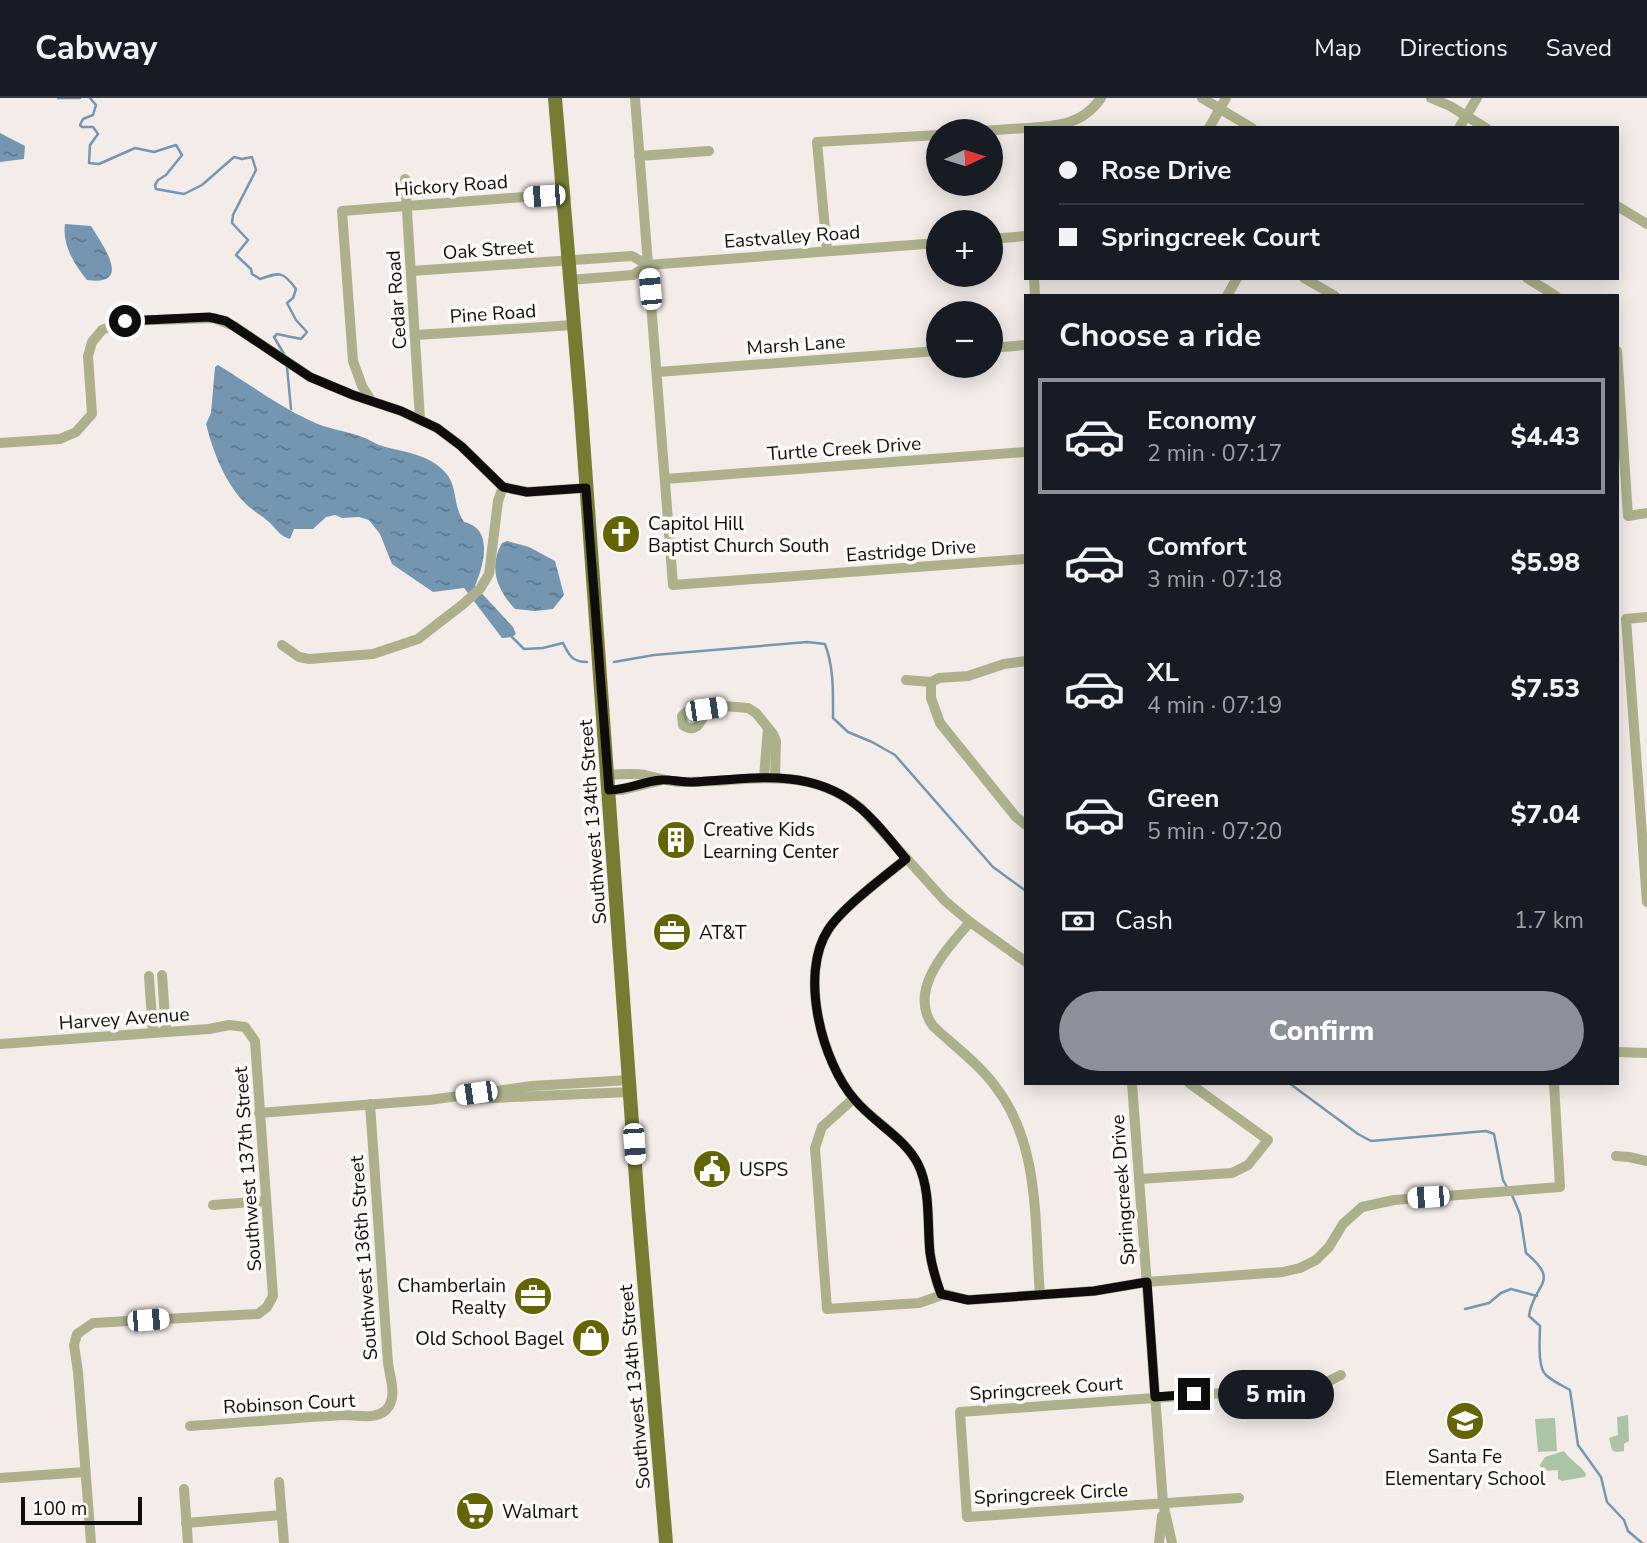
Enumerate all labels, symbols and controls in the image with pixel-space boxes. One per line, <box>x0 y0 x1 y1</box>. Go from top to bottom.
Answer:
text: Cabway <box>35 26 157 71</box>
text: Map <box>1314 32 1361 64</box>
text: Directions <box>1399 32 1508 64</box>
text: Saved <box>1546 32 1612 64</box>
north arrow <box>926 119 1003 196</box>
map controls <box>926 119 1003 378</box>
text: Rose Drive <box>1101 153 1231 188</box>
street label: Hickory Road <box>393 169 509 203</box>
car <box>523 184 566 208</box>
button: + <box>926 210 1003 287</box>
street label: Eastvalley Road <box>723 219 861 255</box>
text: Springcreek Court <box>1101 220 1320 255</box>
street label: Oak Street <box>442 234 535 266</box>
street label: Cedar Road <box>381 250 413 350</box>
car <box>638 267 663 311</box>
street label: Pine Road <box>449 298 537 330</box>
button: − <box>926 301 1003 378</box>
route start <box>109 305 141 337</box>
text: Choose a ride <box>1059 314 1261 357</box>
street label: Marsh Lane <box>746 329 846 361</box>
text: Economy <box>1147 403 1256 438</box>
icon: car <box>1063 405 1126 468</box>
text: $4.43 <box>1511 419 1580 454</box>
street label: Turtle Creek Drive <box>766 431 922 467</box>
text: 2 min · 07:17 <box>1147 438 1282 469</box>
place label: Capitol Hill Baptist Church South <box>648 511 829 559</box>
church icon: Capitol Hill Baptist Church South <box>600 513 642 555</box>
text: Comfort <box>1147 529 1247 564</box>
icon: car <box>1063 531 1126 594</box>
street label: Eastridge Drive <box>845 533 977 569</box>
text: $5.98 <box>1511 545 1580 580</box>
text: 3 min · 07:18 <box>1147 564 1282 595</box>
text: XL <box>1147 655 1179 690</box>
icon: car <box>1063 657 1126 720</box>
text: $7.53 <box>1511 671 1580 706</box>
text: 4 min · 07:19 <box>1147 690 1282 721</box>
car <box>684 696 729 722</box>
street label: Southwest 134th Street <box>573 718 613 925</box>
text: Green <box>1147 781 1220 816</box>
icon: car <box>1063 783 1126 846</box>
text: $7.04 <box>1511 797 1580 832</box>
text: 5 min · 07:20 <box>1147 816 1282 847</box>
place label: Creative Kids Learning Center <box>703 817 839 865</box>
building icon: Creative Kids Learning Center <box>655 819 697 861</box>
icon: cash <box>1059 902 1097 940</box>
text: Cash <box>1115 903 1173 938</box>
text: 1.7 km <box>1514 905 1584 936</box>
office icon: AT&T <box>651 911 693 953</box>
place label: AT&T <box>699 920 747 946</box>
button: Confirm <box>1059 991 1584 1071</box>
street label: Harvey Avenue <box>58 1001 190 1037</box>
street label: Southwest 137th Street <box>228 1065 268 1272</box>
car <box>454 1080 499 1106</box>
street label: Springcreek Drive <box>1105 1114 1141 1266</box>
car <box>623 1122 646 1166</box>
public building icon: USPS <box>691 1148 733 1190</box>
street label: Southwest 136th Street <box>344 1154 384 1361</box>
place label: USPS <box>739 1157 788 1183</box>
car <box>1407 1185 1450 1209</box>
place label: Chamberlain Realty <box>397 1273 506 1321</box>
office icon: Chamberlain Realty <box>512 1275 554 1317</box>
street label: Southwest 134th Street <box>613 1283 657 1490</box>
car <box>127 1308 170 1332</box>
shop icon: Old School Bagel <box>570 1317 612 1359</box>
place label: Old School Bagel <box>415 1326 564 1352</box>
callout: 5 min <box>1218 1370 1334 1418</box>
street label: Springcreek Court <box>969 1371 1124 1407</box>
route end <box>1178 1378 1210 1410</box>
text: 5 min <box>1246 1379 1306 1410</box>
street label: Robinson Court <box>222 1388 356 1420</box>
school or university icon: Santa Fe Elementary School <box>1444 1400 1486 1442</box>
place label: Santa Fe Elementary School <box>1385 1444 1546 1492</box>
street label: Springcreek Circle <box>973 1477 1129 1511</box>
supermarket icon: Walmart <box>454 1490 496 1532</box>
scale bar <box>21 1494 142 1526</box>
text: 100 m <box>32 1496 87 1522</box>
place label: Walmart <box>502 1499 578 1525</box>

